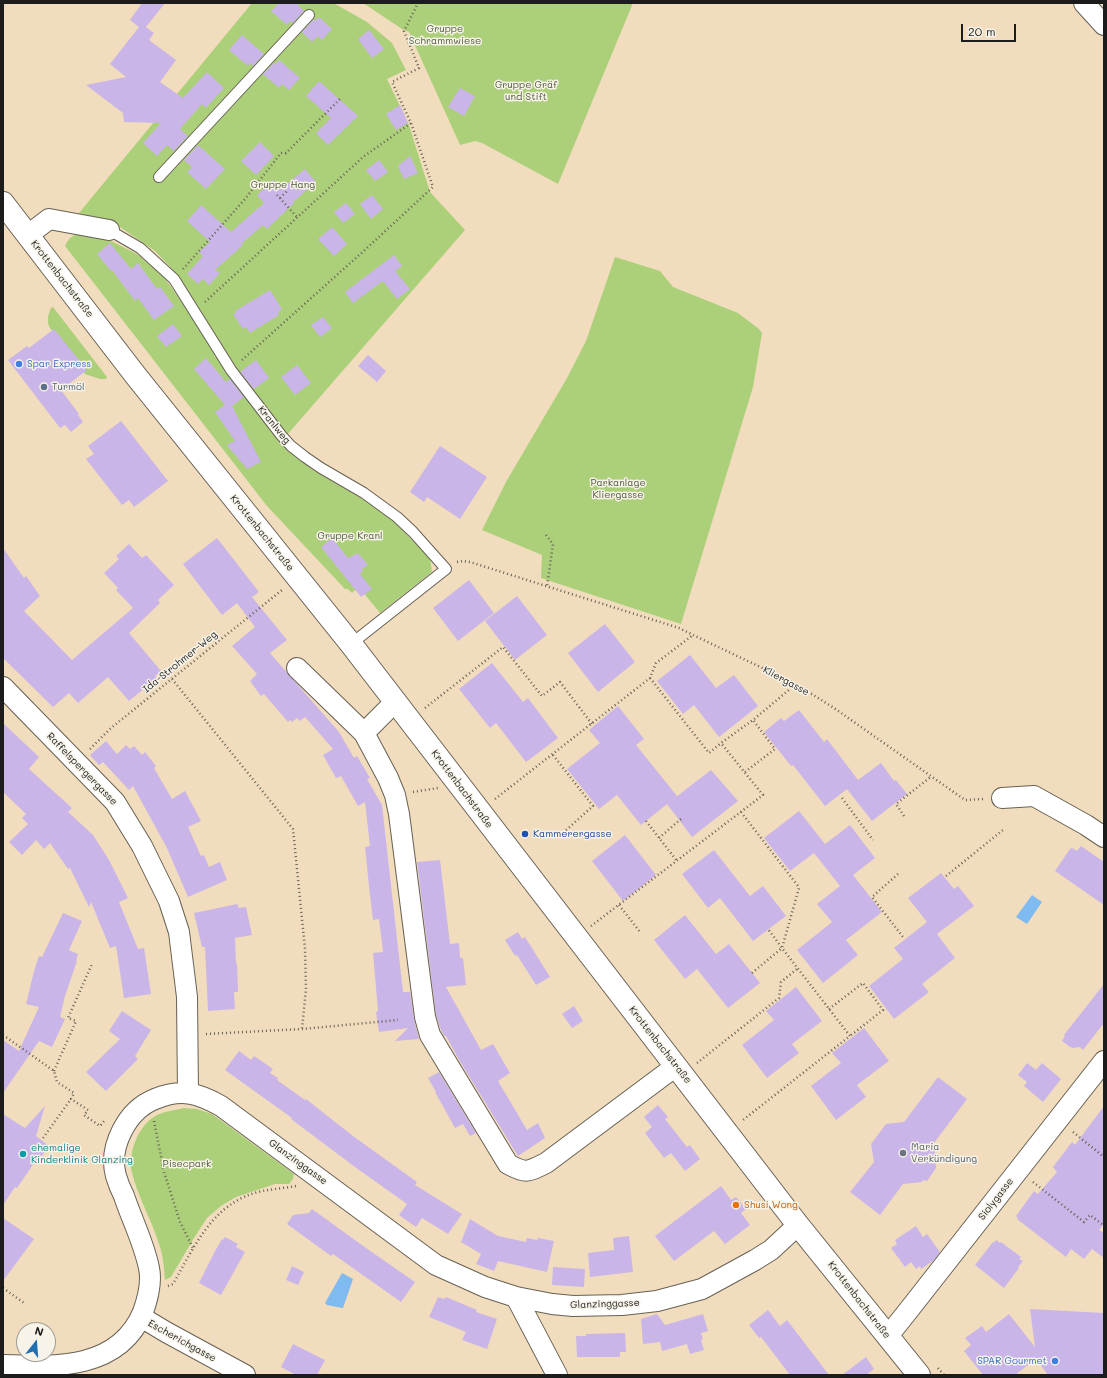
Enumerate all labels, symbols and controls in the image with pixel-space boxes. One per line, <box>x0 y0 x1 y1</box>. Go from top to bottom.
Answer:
scale bar <box>963 16 1018 42</box>
park label: Gruppe Schrammwiese <box>409 23 481 46</box>
text: 20 m <box>968 23 996 39</box>
park label: Gruppe Gräf und Stift <box>495 79 557 102</box>
park label: Gruppe Hang <box>251 179 315 191</box>
street label: Krottenbachstraße <box>28 238 96 320</box>
place label: Spar Express <box>27 358 91 370</box>
marker: Spar Express <box>14 359 24 369</box>
place label: Turmöl <box>52 381 84 393</box>
marker: Turmöl <box>39 382 49 392</box>
street label: Kranlweg <box>255 404 293 446</box>
park label: Parkanlage Kliergasse <box>590 477 646 500</box>
street label: Krottenbachstraße <box>228 492 296 574</box>
park label: Gruppe Kranl <box>318 530 382 542</box>
street label: Ida-Strohmer-Weg <box>140 628 220 696</box>
street label: Kliergasse <box>761 664 811 698</box>
street label: Raffelspergergasse <box>44 730 120 808</box>
street label: Krottenbachstraße <box>429 748 495 830</box>
place label: Kammerergasse <box>533 828 612 840</box>
marker: Kammerergasse <box>520 829 530 839</box>
street label: Krottenbachstraße <box>626 1004 694 1086</box>
street label: Glanzinggasse <box>266 1137 330 1187</box>
place label: Maria Verkündigung <box>911 1141 977 1164</box>
place label: ehemalige Kinderklinik Glanzing <box>31 1142 133 1166</box>
marker: Maria Verkündigung <box>898 1148 908 1158</box>
marker: ehemalige Kinderklinik Glanzing <box>18 1149 28 1159</box>
park label: Pisecpark <box>163 1158 211 1170</box>
street label: Siolygasse <box>976 1175 1016 1223</box>
place label: Shusi Wong <box>744 1199 798 1211</box>
marker: Shusi Wong <box>731 1200 741 1210</box>
street label: Krottenbachstraße <box>825 1259 893 1341</box>
street label: Glanzinggasse <box>570 1297 640 1311</box>
street label: Escherichgasse <box>146 1317 218 1365</box>
north arrow <box>16 1322 56 1362</box>
text: N <box>33 1323 46 1339</box>
place label: SPAR Gourmet <box>977 1355 1047 1367</box>
marker: SPAR Gourmet <box>1050 1356 1060 1366</box>

